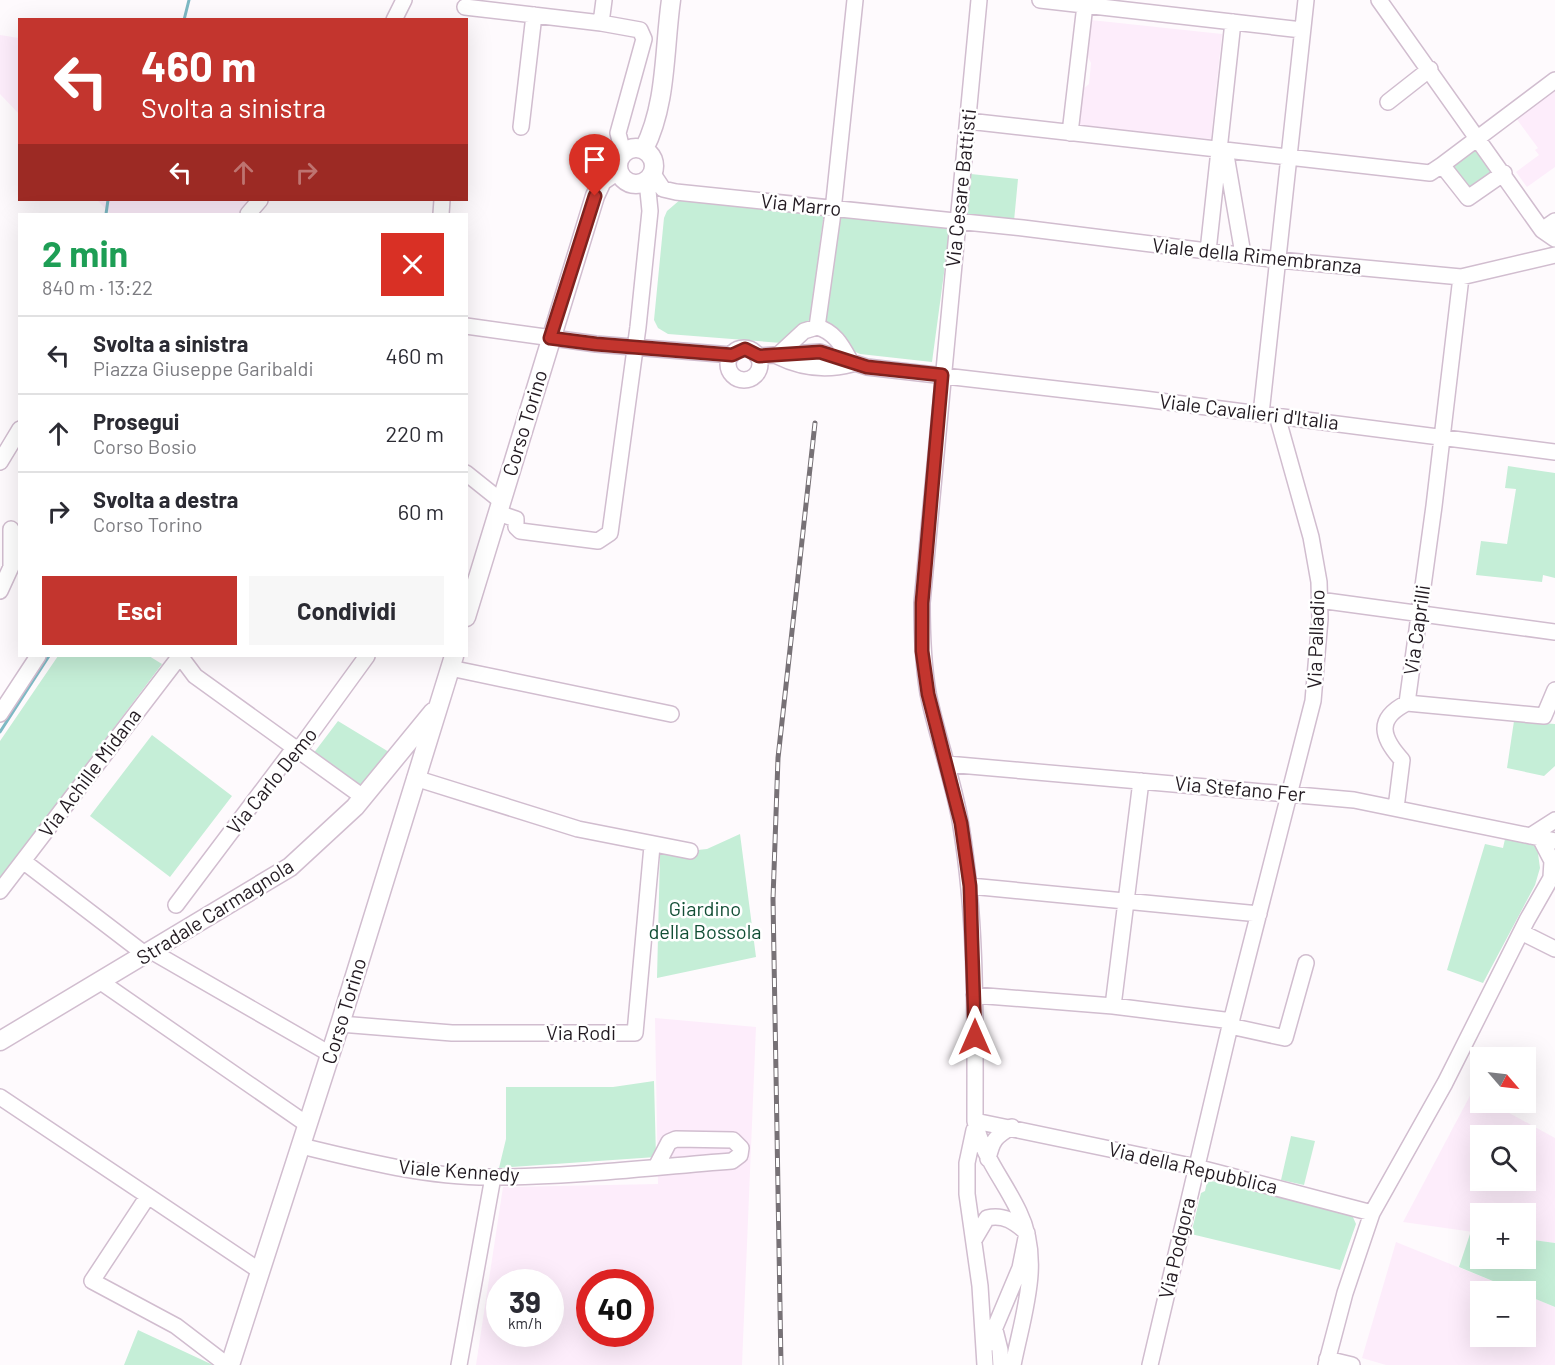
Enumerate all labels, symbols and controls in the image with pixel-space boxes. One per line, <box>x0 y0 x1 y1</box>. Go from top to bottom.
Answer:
text: 460 m <box>141 40 256 90</box>
icon: left <box>42 42 120 120</box>
text: Svolta a sinistra <box>141 91 326 123</box>
street label: Via Cesare Battisti <box>940 107 980 269</box>
pin <box>569 134 620 196</box>
icon: arrive <box>578 143 611 176</box>
icon: left <box>164 156 197 189</box>
icon: ahead <box>227 156 260 189</box>
icon: right <box>290 156 323 189</box>
street label: Via Marro <box>760 188 843 220</box>
text: 2 min <box>42 231 128 274</box>
street label: Viale della Rimembranza <box>1151 232 1363 278</box>
button: close <box>381 233 444 296</box>
text: 840 m · 13:22 <box>42 275 153 299</box>
text: Svolta a sinistra <box>93 330 248 356</box>
icon: left <box>42 339 75 372</box>
text: 460 m <box>386 342 444 368</box>
text: Piazza Giuseppe Garibaldi <box>93 356 314 380</box>
street label: Corso Torino <box>497 367 552 479</box>
street label: Viale Cavalieri d'Italia <box>1158 388 1340 434</box>
text: Prosegui <box>93 408 179 434</box>
icon: ahead <box>42 417 75 450</box>
text: 220 m <box>385 420 444 446</box>
text: Corso Bosio <box>93 434 197 458</box>
text: Svolta a destra <box>93 486 238 512</box>
icon: right <box>42 495 75 528</box>
text: 60 m <box>398 498 444 524</box>
text: Corso Torino <box>93 512 203 536</box>
button: Esci <box>42 576 237 645</box>
button: Condividi <box>249 576 444 645</box>
street label: Via Caprilli <box>1398 583 1434 677</box>
street label: Via Palladio <box>1301 589 1329 689</box>
street label: Via Achille Midana <box>33 703 145 841</box>
street label: Via Carlo Demo <box>221 722 322 839</box>
street label: Via Stefano Fer <box>1174 770 1307 806</box>
street label: Stradale Carmagnola <box>132 853 297 969</box>
park label: Giardino della Bossola <box>648 896 762 943</box>
street label: Corso Torino <box>316 955 371 1067</box>
position arrow <box>943 1005 1007 1069</box>
street label: Via Rodi <box>546 1020 616 1044</box>
north arrow <box>1470 1047 1536 1113</box>
map controls <box>1470 1047 1536 1347</box>
button: search <box>1470 1125 1536 1191</box>
street label: Via della Repubblica <box>1106 1136 1280 1198</box>
street label: Viale Kennedy <box>398 1154 520 1186</box>
street label: Via Podgora <box>1153 1195 1199 1301</box>
button: + <box>1470 1203 1536 1269</box>
speed limit sign: 40 <box>576 1269 654 1347</box>
button: − <box>1470 1281 1536 1347</box>
text: 39 <box>509 1283 541 1319</box>
text: km/h <box>508 1314 542 1332</box>

